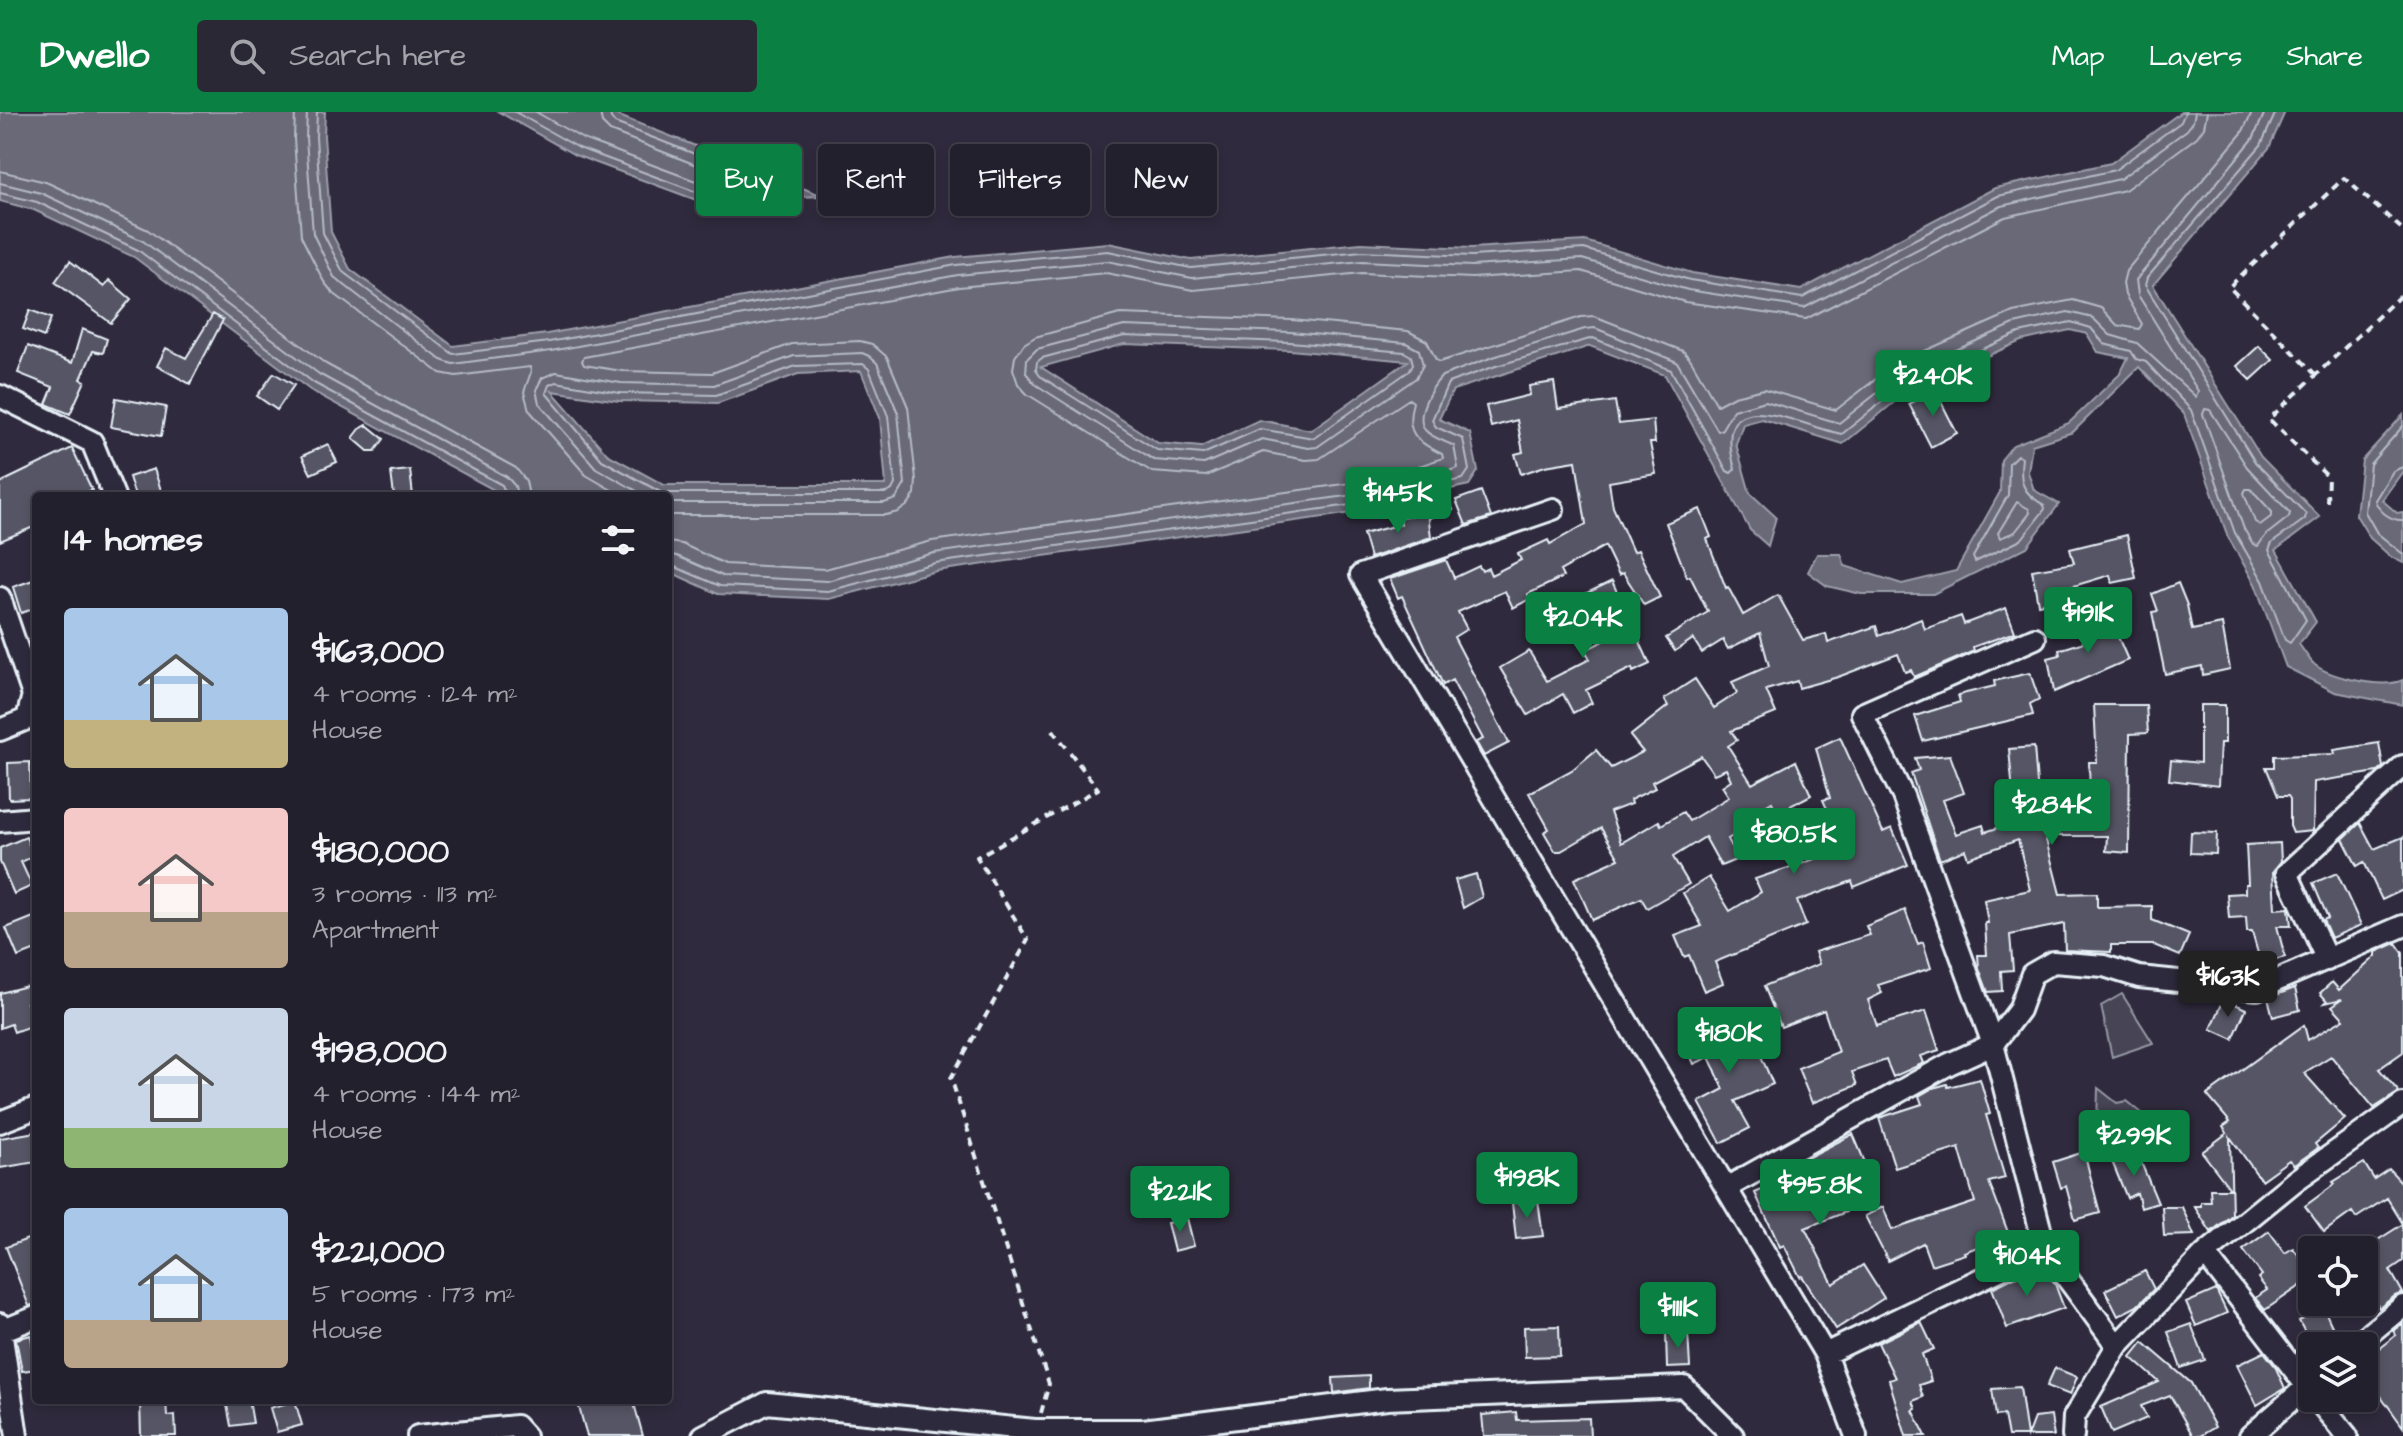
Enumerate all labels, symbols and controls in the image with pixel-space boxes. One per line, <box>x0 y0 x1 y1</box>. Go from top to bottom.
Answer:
search box <box>197 20 757 92</box>
text: Dwello <box>40 30 149 82</box>
icon: search <box>225 34 269 78</box>
text: Search here <box>289 35 466 77</box>
text: Map <box>2052 37 2105 76</box>
text: Layers <box>2149 37 2242 76</box>
text: Share <box>2286 37 2363 76</box>
chip: Buy <box>696 144 802 216</box>
chip: Rent <box>818 144 934 216</box>
chip: Filters <box>950 144 1090 216</box>
chip: New <box>1106 144 1217 216</box>
pin: $240K <box>1877 350 1989 418</box>
text: $240K <box>1893 358 1973 394</box>
pin: $145K <box>1342 467 1454 535</box>
text: $145K <box>1363 475 1433 511</box>
text: 14 homes <box>64 516 203 564</box>
icon: filters <box>596 518 640 562</box>
pin: $191K <box>2032 587 2144 655</box>
pin: $204K <box>1527 592 1639 660</box>
text: $191K <box>2062 595 2114 631</box>
text: $204K <box>1543 600 1623 636</box>
text: $163,000 <box>312 628 444 676</box>
icon: home <box>128 640 224 736</box>
text: 4 rooms · 124 m² <box>312 676 518 712</box>
text: House <box>312 712 383 748</box>
pin: $284K <box>1996 779 2108 847</box>
text: $284K <box>2012 787 2092 823</box>
pin: $80.5K <box>1729 808 1859 876</box>
text: $80.5K <box>1751 816 1837 852</box>
text: $180,000 <box>312 828 449 876</box>
icon: home <box>128 840 224 936</box>
text: 3 rooms · 113 m² <box>312 876 497 912</box>
text: Apartment <box>312 912 439 948</box>
pin: $163K <box>2172 951 2284 1019</box>
text: $163K <box>2196 959 2260 995</box>
pin: $180K <box>1673 1007 1785 1075</box>
text: $180K <box>1696 1015 1762 1051</box>
text: $198,000 <box>312 1028 447 1076</box>
icon: home <box>128 1040 224 1136</box>
text: 4 rooms · 144 m² <box>312 1076 521 1112</box>
pin: $299K <box>2078 1110 2190 1178</box>
text: House <box>312 1112 383 1148</box>
text: $299K <box>2097 1118 2171 1154</box>
pin: $198K <box>1471 1152 1583 1220</box>
pin: $95.8K <box>1755 1159 1885 1227</box>
text: $198K <box>1494 1160 1560 1196</box>
pin: $221K <box>1124 1166 1236 1234</box>
text: $95.8K <box>1778 1167 1862 1203</box>
text: $221K <box>1148 1174 1212 1210</box>
text: $221,000 <box>312 1228 445 1276</box>
pin: $104K <box>1971 1230 2083 1298</box>
map controls <box>2298 1236 2378 1412</box>
button: locate <box>2298 1236 2378 1316</box>
text: $104K <box>1993 1238 2061 1274</box>
icon: home <box>128 1240 224 1336</box>
text: 5 rooms · 173 m² <box>312 1276 515 1312</box>
pin: $111K <box>1622 1282 1734 1350</box>
text: $111K <box>1658 1290 1698 1326</box>
text: House <box>312 1312 383 1348</box>
button: layers <box>2298 1332 2378 1412</box>

